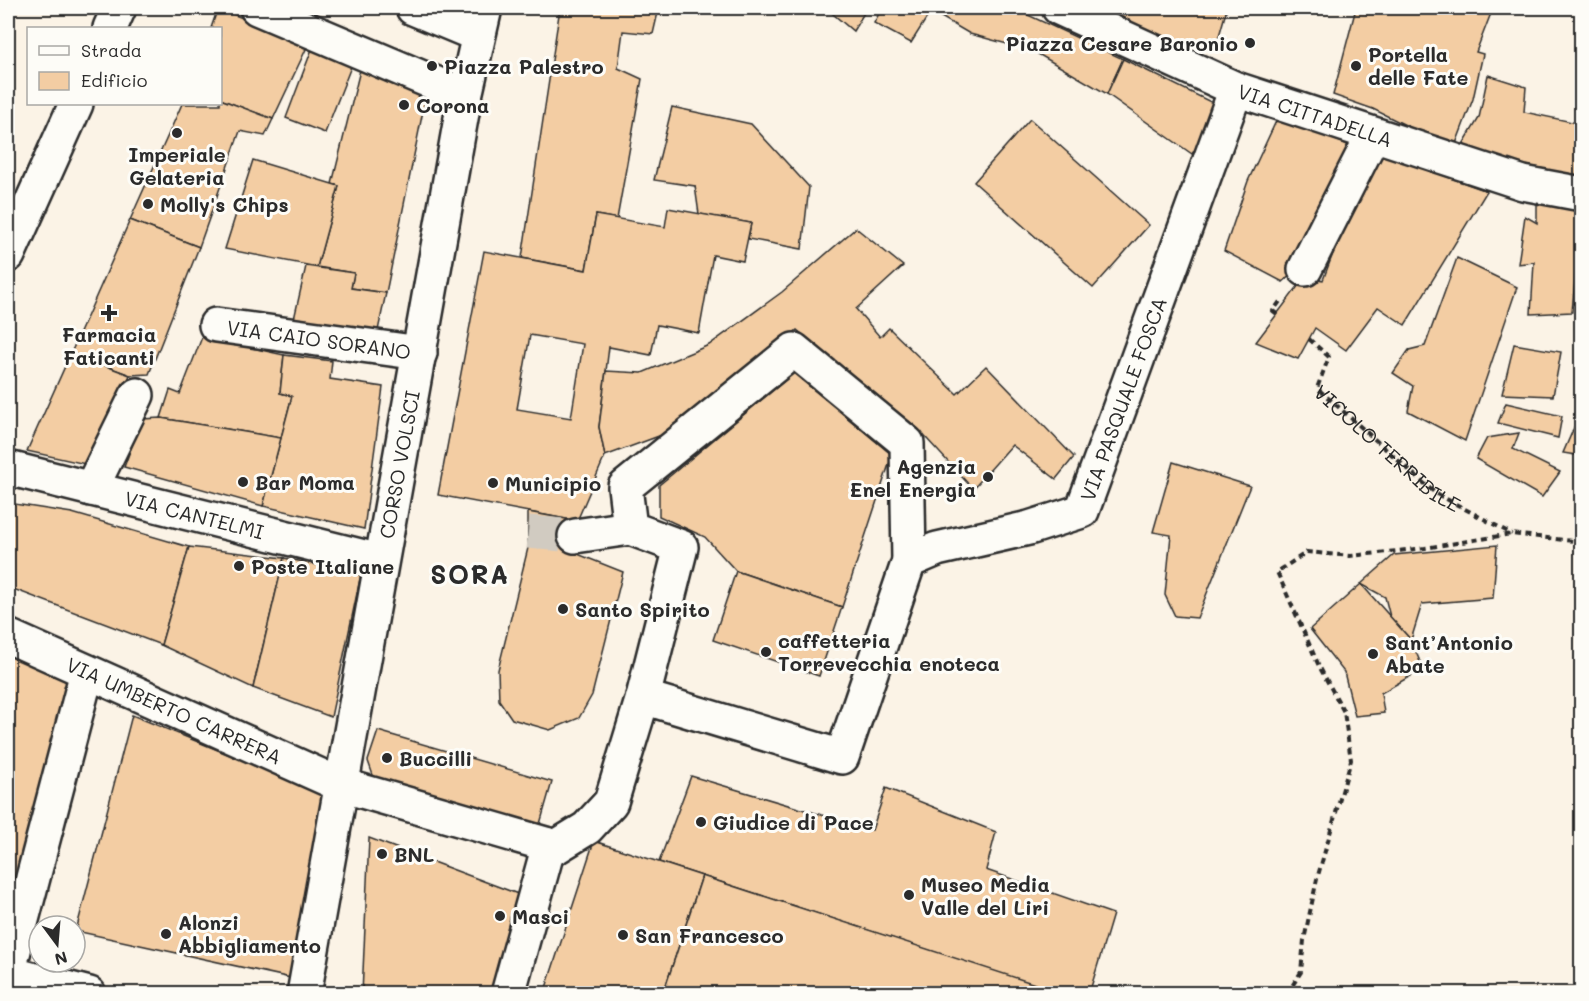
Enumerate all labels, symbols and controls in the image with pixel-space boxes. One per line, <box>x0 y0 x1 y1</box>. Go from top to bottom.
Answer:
legend <box>27 27 222 105</box>
place label: Piazza Cesare Baronio <box>1006 30 1238 56</box>
marker: Piazza Cesare Baronio <box>1243 36 1257 50</box>
text: Strada <box>81 38 142 62</box>
place label: Portella delle Fate <box>1368 41 1468 90</box>
place label: Piazza Palestro <box>444 53 604 79</box>
marker: Piazza Palestro <box>425 59 439 73</box>
marker: Portella delle Fate <box>1349 59 1363 73</box>
text: Edificio <box>81 68 148 92</box>
street label: VIA CITTADELLA <box>1235 78 1396 152</box>
place label: Corona <box>416 92 489 118</box>
marker: Corona <box>397 98 411 112</box>
marker: Imperiale Gelateria <box>170 126 184 140</box>
place label: Imperiale Gelateria <box>128 141 226 190</box>
place label: Molly's Chips <box>160 191 288 217</box>
marker: Molly's Chips <box>141 197 155 211</box>
street label: VIA PASQUALE FOSCA <box>1074 293 1172 504</box>
marker: Farmacia Faticanti <box>102 306 116 320</box>
street label: VIA CAIO SORANO <box>225 314 413 365</box>
place label: Farmacia Faticanti <box>62 321 156 370</box>
street label: VICOLO TERRIBILE <box>1309 379 1465 517</box>
street label: CORSO VOLSCI <box>373 388 425 541</box>
place label: Agenzia Enel Energia <box>850 453 976 502</box>
place label: Bar Moma <box>255 469 355 495</box>
place label: Municipio <box>505 470 601 496</box>
marker: Agenzia Enel Energia <box>981 470 995 484</box>
marker: Bar Moma <box>236 475 250 489</box>
marker: Municipio <box>486 476 500 490</box>
street label: VIA CANTELMI <box>122 485 267 545</box>
place label: Poste Italiane <box>251 553 394 579</box>
district label: SORA <box>430 557 510 591</box>
marker: Poste Italiane <box>232 559 246 573</box>
place label: Santo Spirito <box>575 596 710 622</box>
marker: Santo Spirito <box>556 602 570 616</box>
place label: caffetteria Torrevecchia enoteca <box>778 627 1000 676</box>
place label: Sant’Antonio Abate <box>1385 629 1513 678</box>
marker: caffetteria Torrevecchia enoteca <box>759 645 773 659</box>
marker: Sant’Antonio Abate <box>1366 647 1380 661</box>
street label: VIA UMBERTO CARRERA <box>62 651 286 770</box>
place label: Buccilli <box>399 745 472 771</box>
marker: Buccilli <box>380 751 394 765</box>
place label: Giudice di Pace <box>713 809 874 835</box>
marker: Giudice di Pace <box>694 815 708 829</box>
place label: BNL <box>394 841 434 867</box>
marker: BNL <box>375 847 389 861</box>
place label: Museo Media Valle del Liri <box>921 871 1050 920</box>
marker: Museo Media Valle del Liri <box>902 888 916 902</box>
place label: Masci <box>512 903 569 929</box>
place label: Alonzi Abbigliamento <box>178 909 321 958</box>
marker: Masci <box>493 909 507 923</box>
north arrow <box>27 914 87 974</box>
place label: San Francesco <box>635 922 784 948</box>
marker: Alonzi Abbigliamento <box>159 927 173 941</box>
marker: San Francesco <box>616 928 630 942</box>
text: N <box>53 947 70 971</box>

